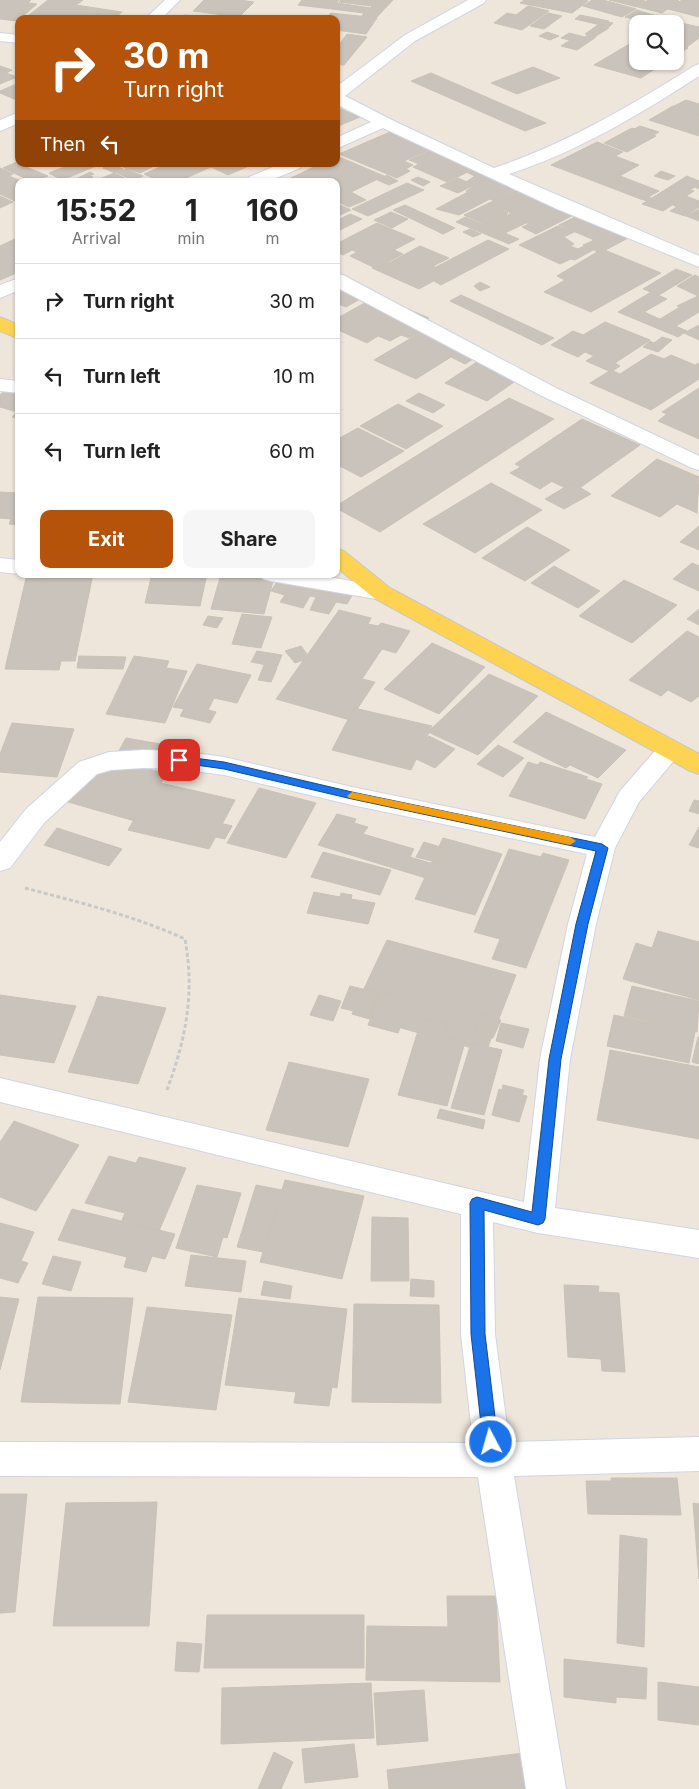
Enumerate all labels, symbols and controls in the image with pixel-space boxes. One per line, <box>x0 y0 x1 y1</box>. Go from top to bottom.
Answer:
map controls <box>629 15 684 70</box>
button: search <box>629 15 684 70</box>
text: 30 m <box>123 34 209 76</box>
icon: right <box>40 35 105 100</box>
text: Turn right <box>123 76 224 102</box>
icon: left <box>96 130 124 158</box>
text: Then <box>40 133 86 156</box>
text: 15:52 <box>56 192 136 228</box>
text: 1 <box>185 192 198 228</box>
text: 160 <box>246 192 299 228</box>
text: Arrival <box>72 228 121 248</box>
text: min <box>178 228 205 248</box>
text: m <box>265 228 279 248</box>
icon: right <box>40 287 68 315</box>
text: Turn right <box>83 290 174 313</box>
text: 30 m <box>269 290 315 313</box>
icon: left <box>40 362 68 390</box>
text: Turn left <box>83 365 161 388</box>
text: 10 m <box>273 365 315 388</box>
icon: left <box>40 437 68 465</box>
text: Turn left <box>83 440 161 463</box>
text: 60 m <box>269 440 315 463</box>
button: Exit <box>40 510 173 568</box>
button: Share <box>183 510 315 568</box>
pin <box>158 739 200 781</box>
icon: arrive <box>165 746 193 774</box>
position arrow <box>464 1415 516 1467</box>

